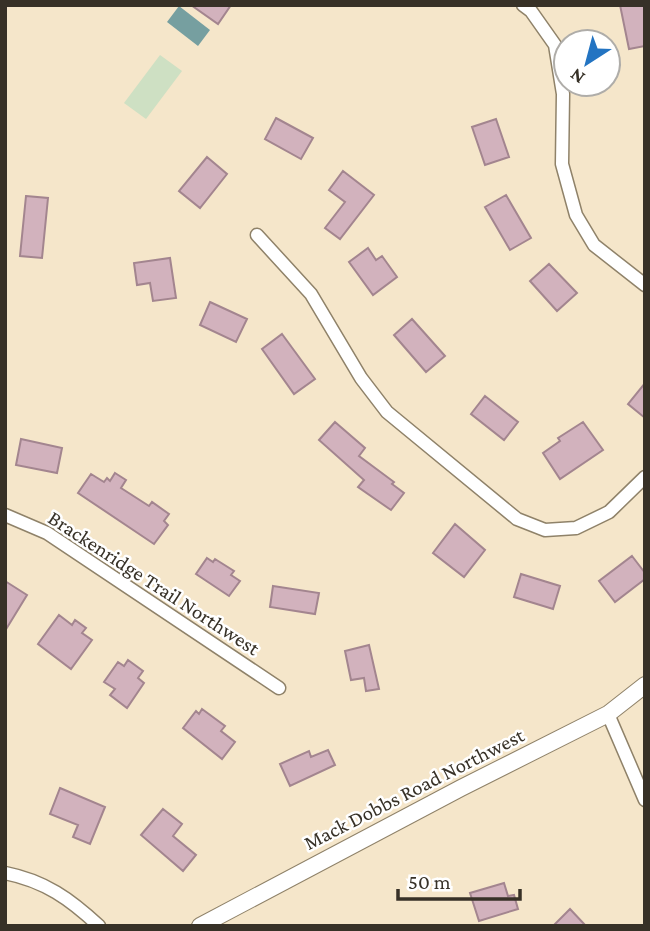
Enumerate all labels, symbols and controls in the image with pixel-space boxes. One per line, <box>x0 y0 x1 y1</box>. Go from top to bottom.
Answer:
north arrow <box>552 28 622 98</box>
text: N <box>566 64 589 89</box>
street label: Brackenridge Trail Northwest <box>44 506 265 661</box>
street label: Mack Dobbs Road Northwest <box>300 722 529 855</box>
scale bar <box>398 858 520 902</box>
text: 50 m <box>408 870 451 894</box>

